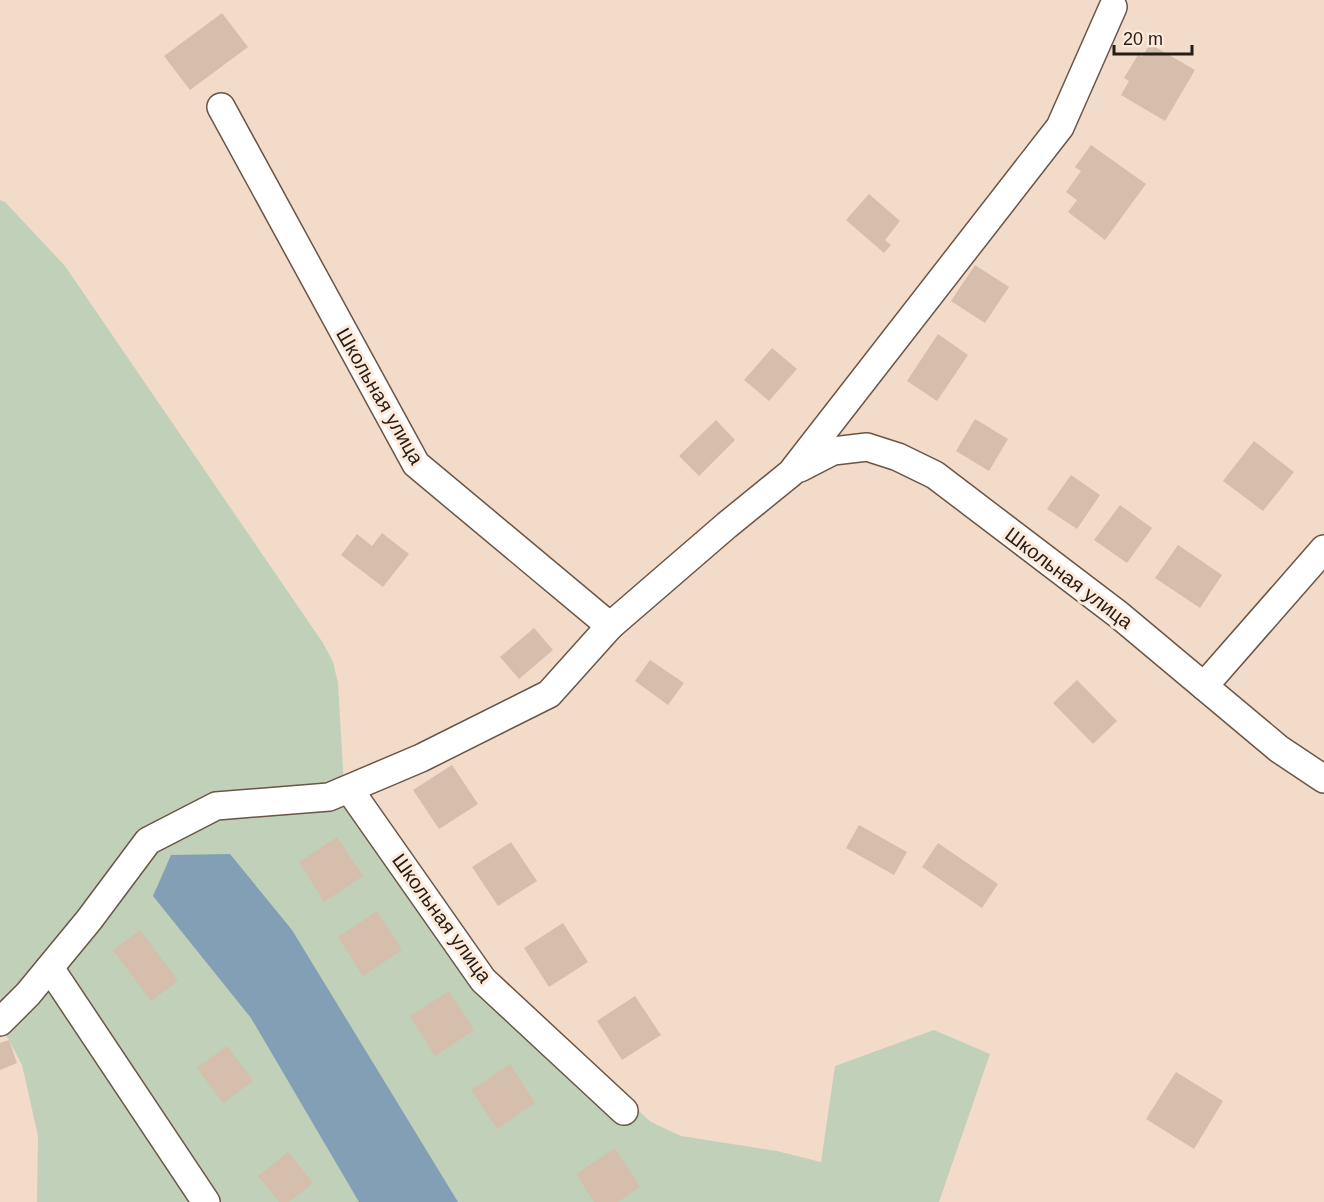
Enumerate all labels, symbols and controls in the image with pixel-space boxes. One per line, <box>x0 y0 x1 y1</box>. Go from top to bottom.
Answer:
scale bar <box>1114 18 1192 56</box>
text: 20 m <box>1123 29 1163 49</box>
street label: Школьная улица <box>332 324 428 469</box>
street label: Школьная улица <box>1001 523 1138 634</box>
street label: Школьная улица <box>388 849 497 987</box>

